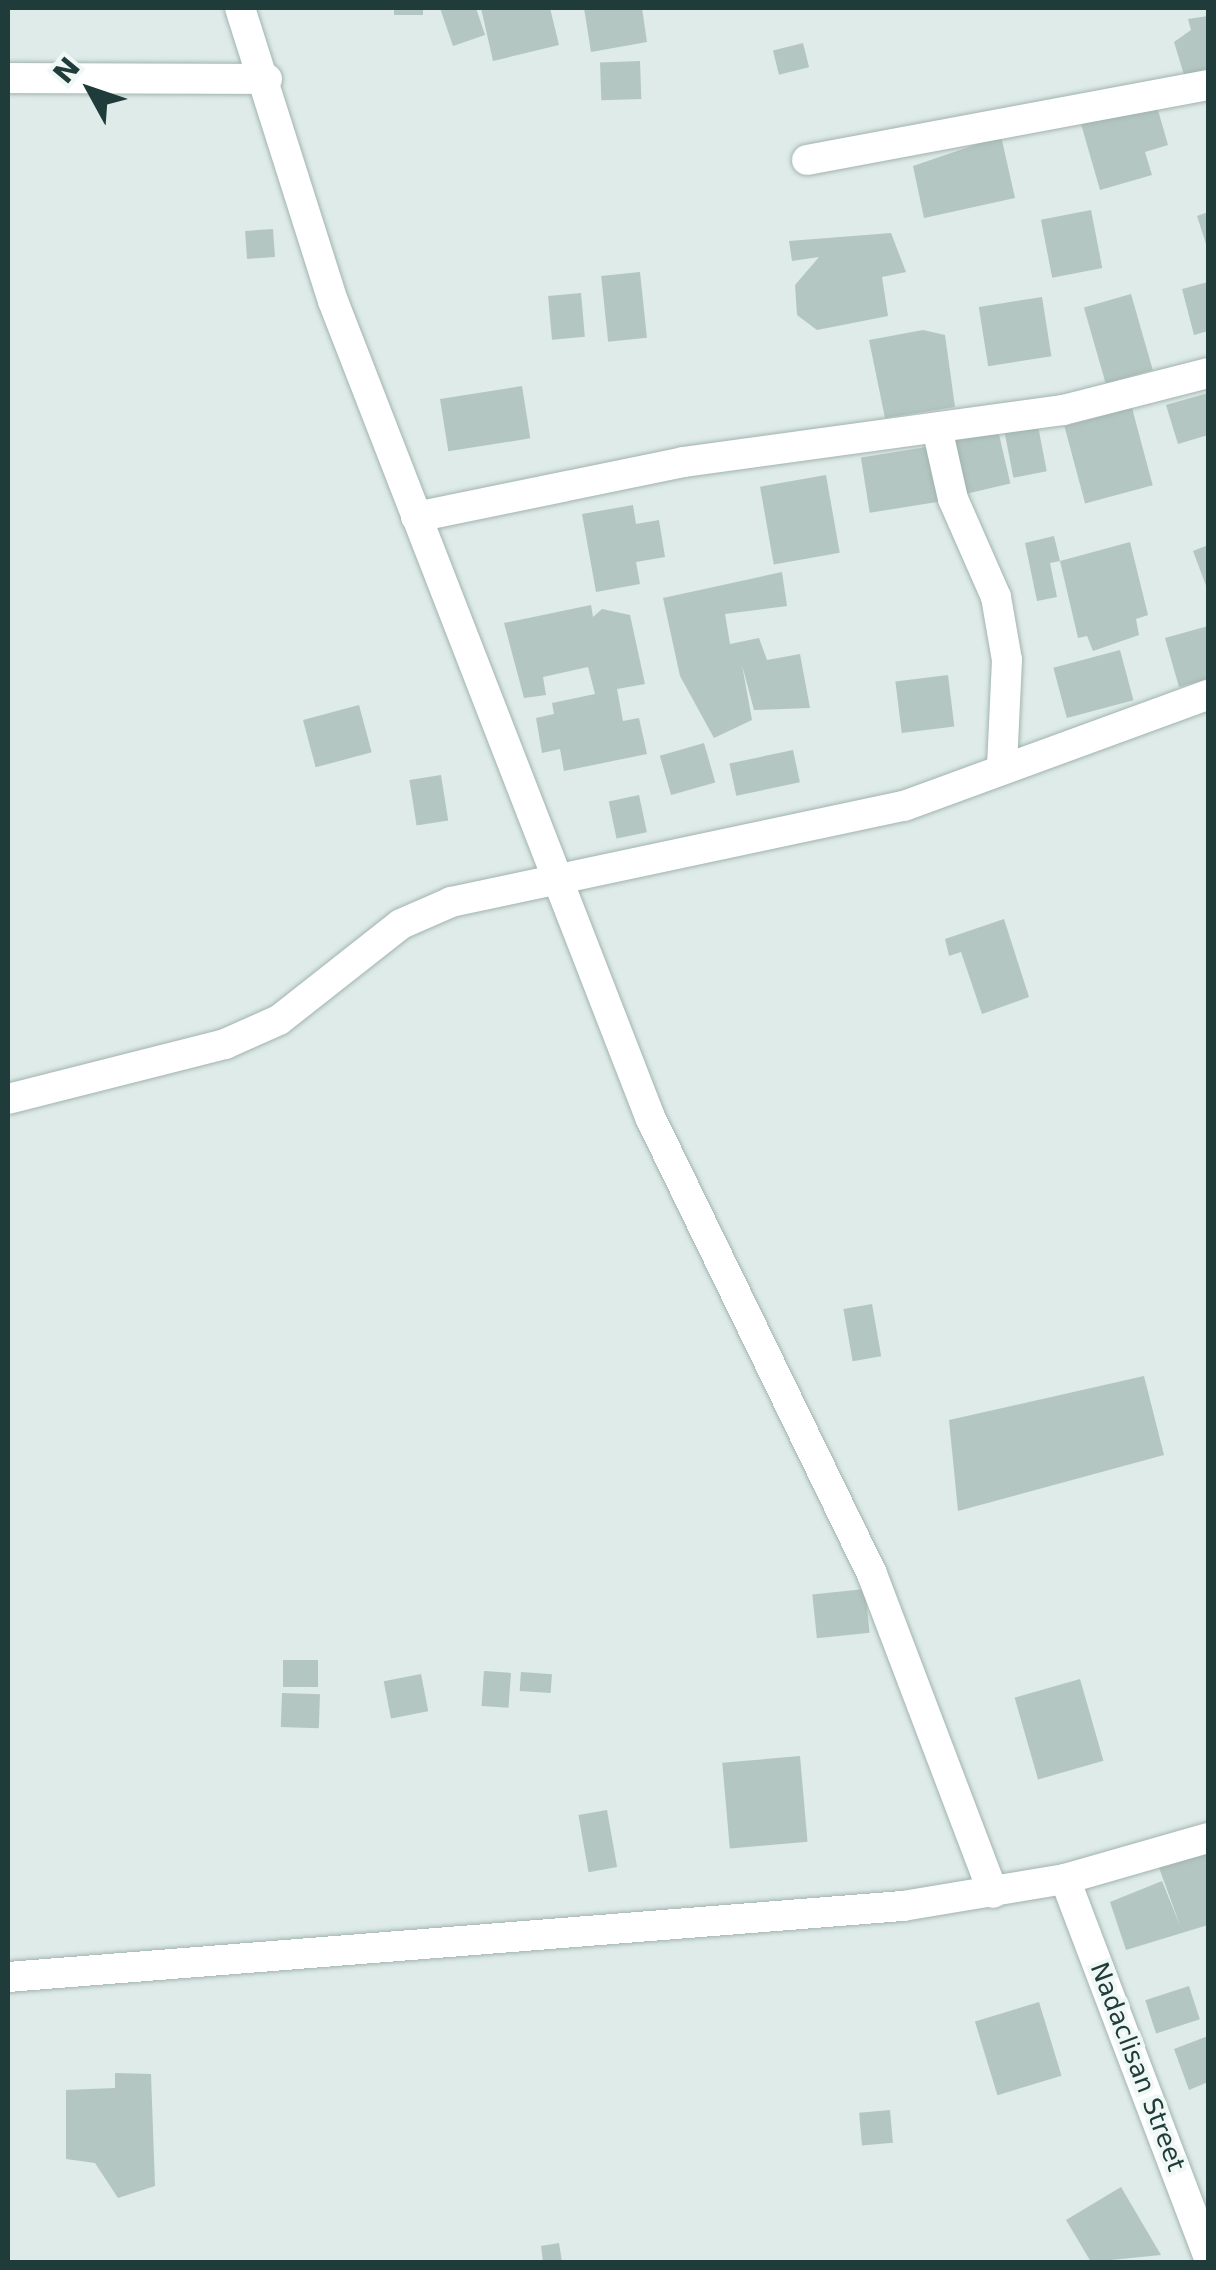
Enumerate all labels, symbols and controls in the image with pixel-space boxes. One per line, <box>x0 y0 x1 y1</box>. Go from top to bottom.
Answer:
north arrow <box>40 40 140 140</box>
text: N <box>46 51 87 90</box>
street label: Nadaclisan Street <box>1083 1958 1191 2176</box>

